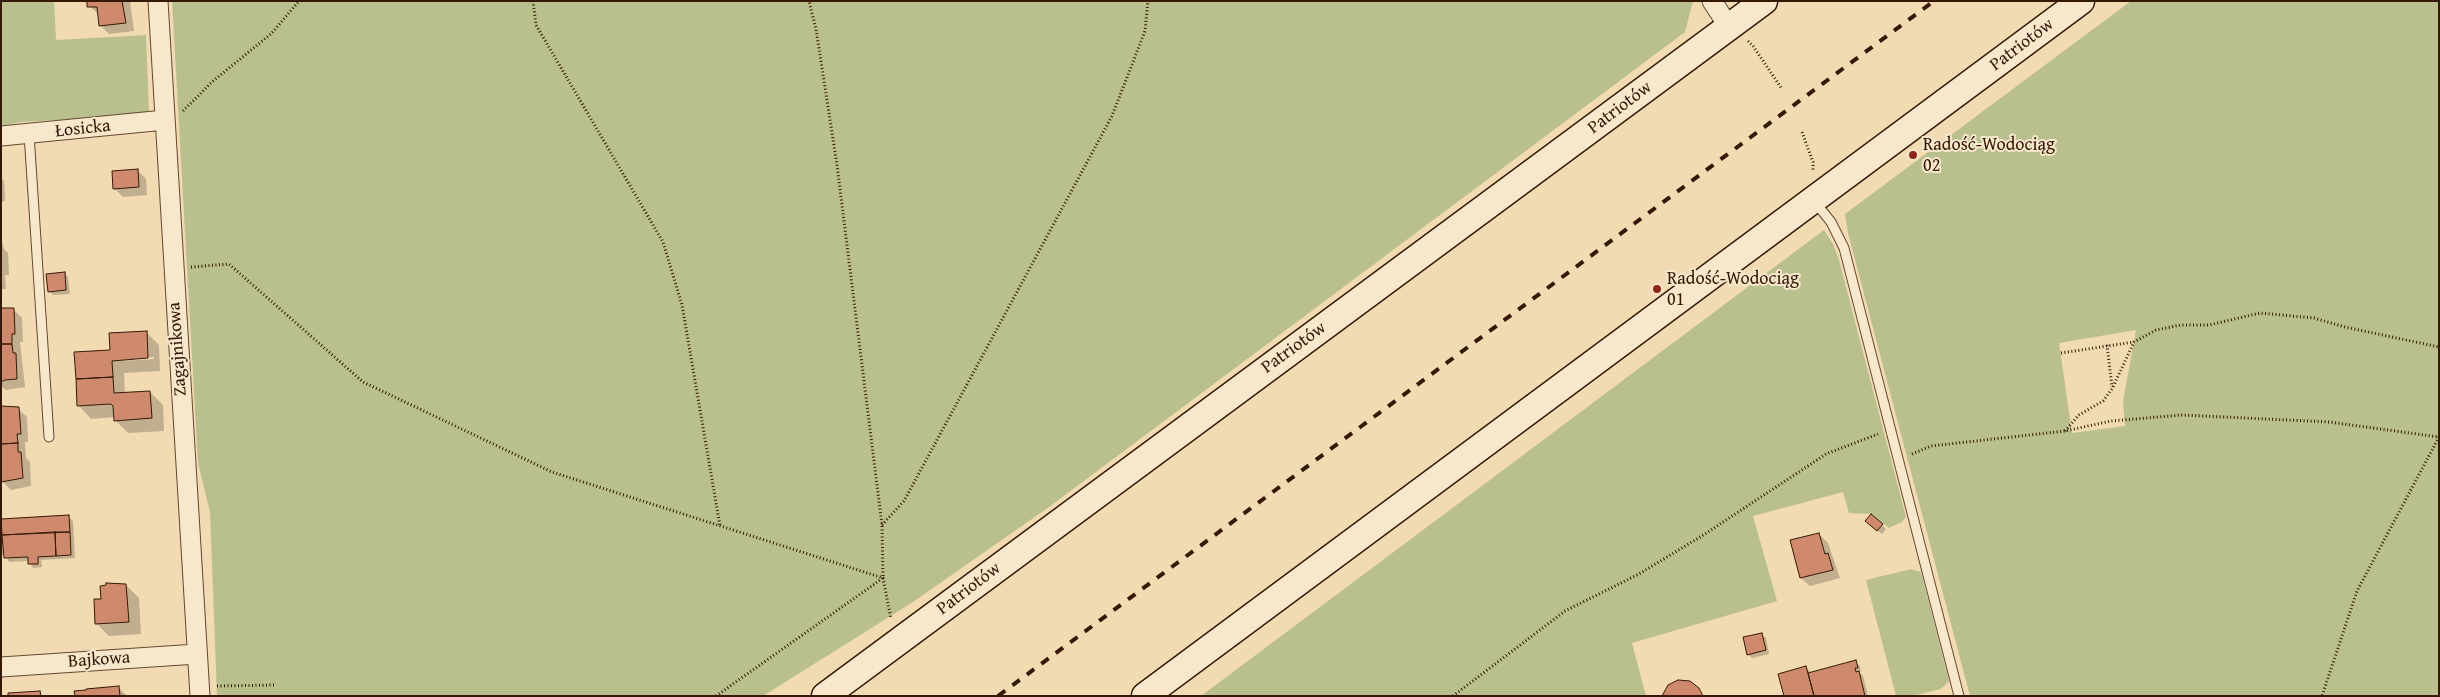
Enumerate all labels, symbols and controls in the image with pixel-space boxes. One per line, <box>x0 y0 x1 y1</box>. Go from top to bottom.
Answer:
street label: Patriotów <box>1986 14 2058 76</box>
street label: Patriotów <box>1584 77 1656 139</box>
street label: Łosicka <box>54 115 112 143</box>
place label: Radość-Wodociąg 02 <box>1923 134 2055 176</box>
marker: Radość-Wodociąg 02 <box>1907 149 1919 161</box>
place label: Radość-Wodociąg 01 <box>1667 268 1799 310</box>
marker: Radość-Wodociąg 01 <box>1651 283 1663 295</box>
street label: Zagajnikowa <box>164 301 192 397</box>
street label: Patriotów <box>1258 317 1330 379</box>
street label: Patriotów <box>933 558 1005 620</box>
street label: Bajkowa <box>67 647 131 673</box>

